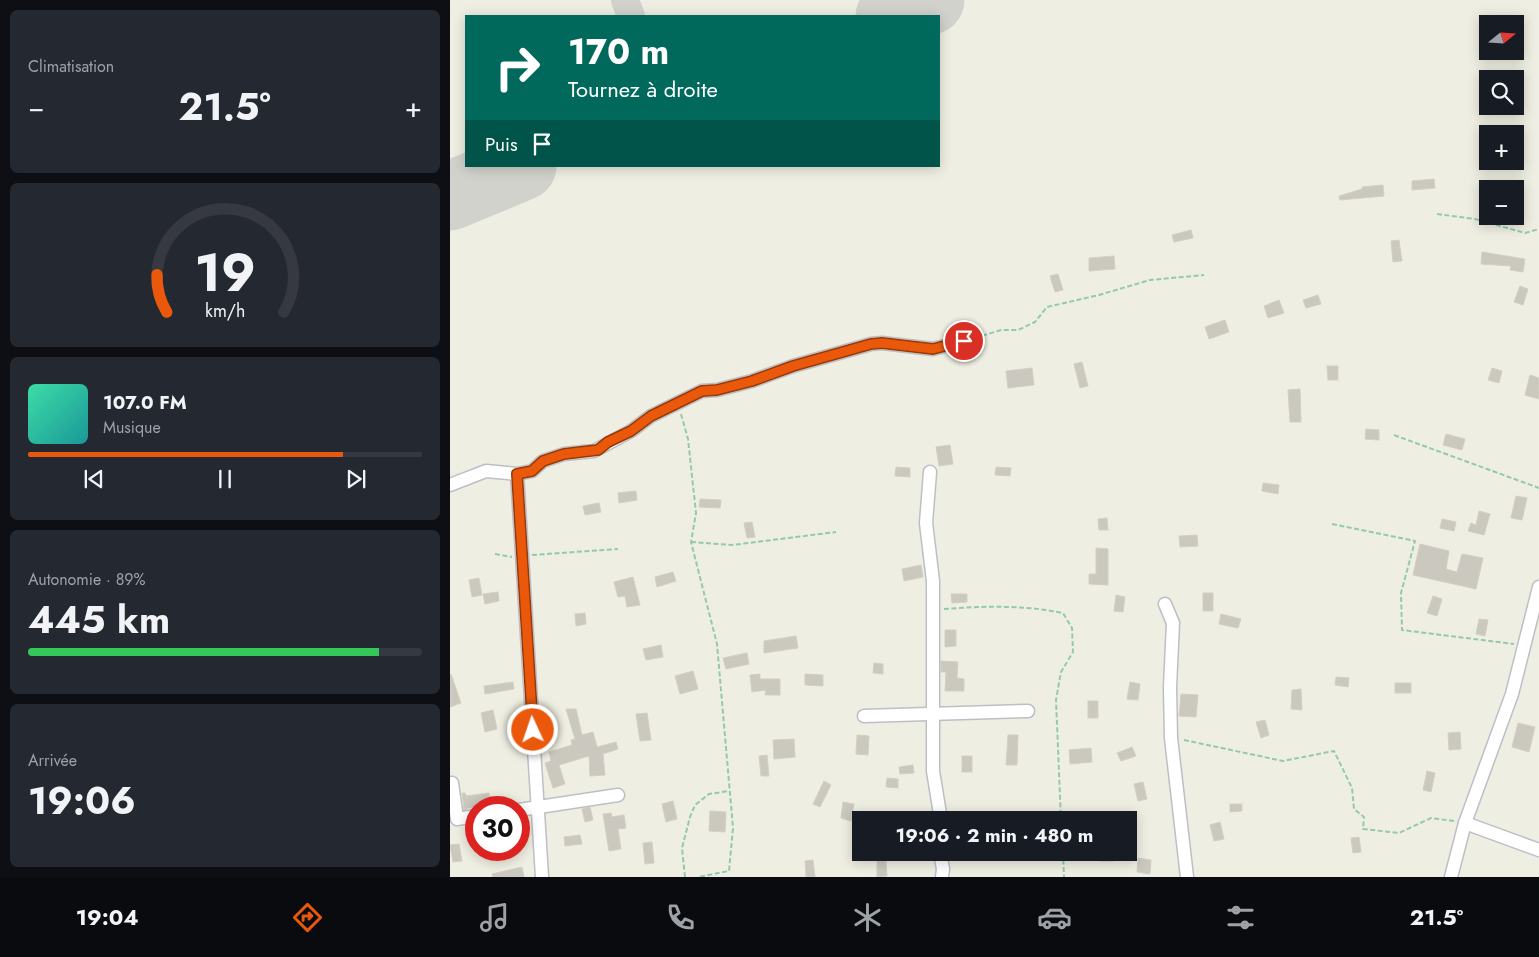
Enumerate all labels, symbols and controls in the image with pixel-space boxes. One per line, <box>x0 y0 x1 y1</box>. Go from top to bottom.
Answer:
north arrow <box>1479 15 1524 60</box>
map controls <box>1479 15 1524 225</box>
text: 170 m <box>568 27 669 77</box>
icon: right <box>485 35 550 100</box>
text: Climatisation <box>28 55 114 78</box>
button: search <box>1479 70 1524 115</box>
text: Tournez à droite <box>568 73 718 105</box>
text: 21.5° <box>178 79 271 134</box>
text: − <box>28 87 45 128</box>
text: + <box>405 87 422 128</box>
button: + <box>1479 125 1524 170</box>
icon: arrive <box>528 130 556 158</box>
text: Puis <box>485 131 518 158</box>
button: − <box>1479 180 1524 225</box>
text: 19 <box>194 235 256 311</box>
text: km/h <box>205 298 245 324</box>
pin <box>943 320 985 362</box>
icon: arrive <box>950 327 978 355</box>
text: 107.0 FM <box>103 389 187 416</box>
text: Musique <box>103 416 161 439</box>
icon: previous <box>80 465 108 493</box>
icon: pause <box>211 465 239 493</box>
icon: next <box>342 465 370 493</box>
text: Autonomie · 89% <box>28 568 146 591</box>
text: 445 km <box>28 592 170 647</box>
position arrow <box>506 703 558 755</box>
text: Arrivée <box>28 749 77 772</box>
text: 19:06 <box>28 773 136 828</box>
speed limit sign: 30 <box>465 796 530 861</box>
text: 19:06 · 2 min · 480 m <box>896 822 1093 849</box>
icon: directions <box>290 900 325 935</box>
icon: music <box>477 900 512 935</box>
icon: phone <box>663 900 698 935</box>
icon: climate <box>850 900 885 935</box>
icon: car <box>1037 900 1072 935</box>
icon: filters <box>1223 900 1258 935</box>
text: 19:04 <box>76 901 139 933</box>
text: 21.5° <box>1410 901 1463 933</box>

